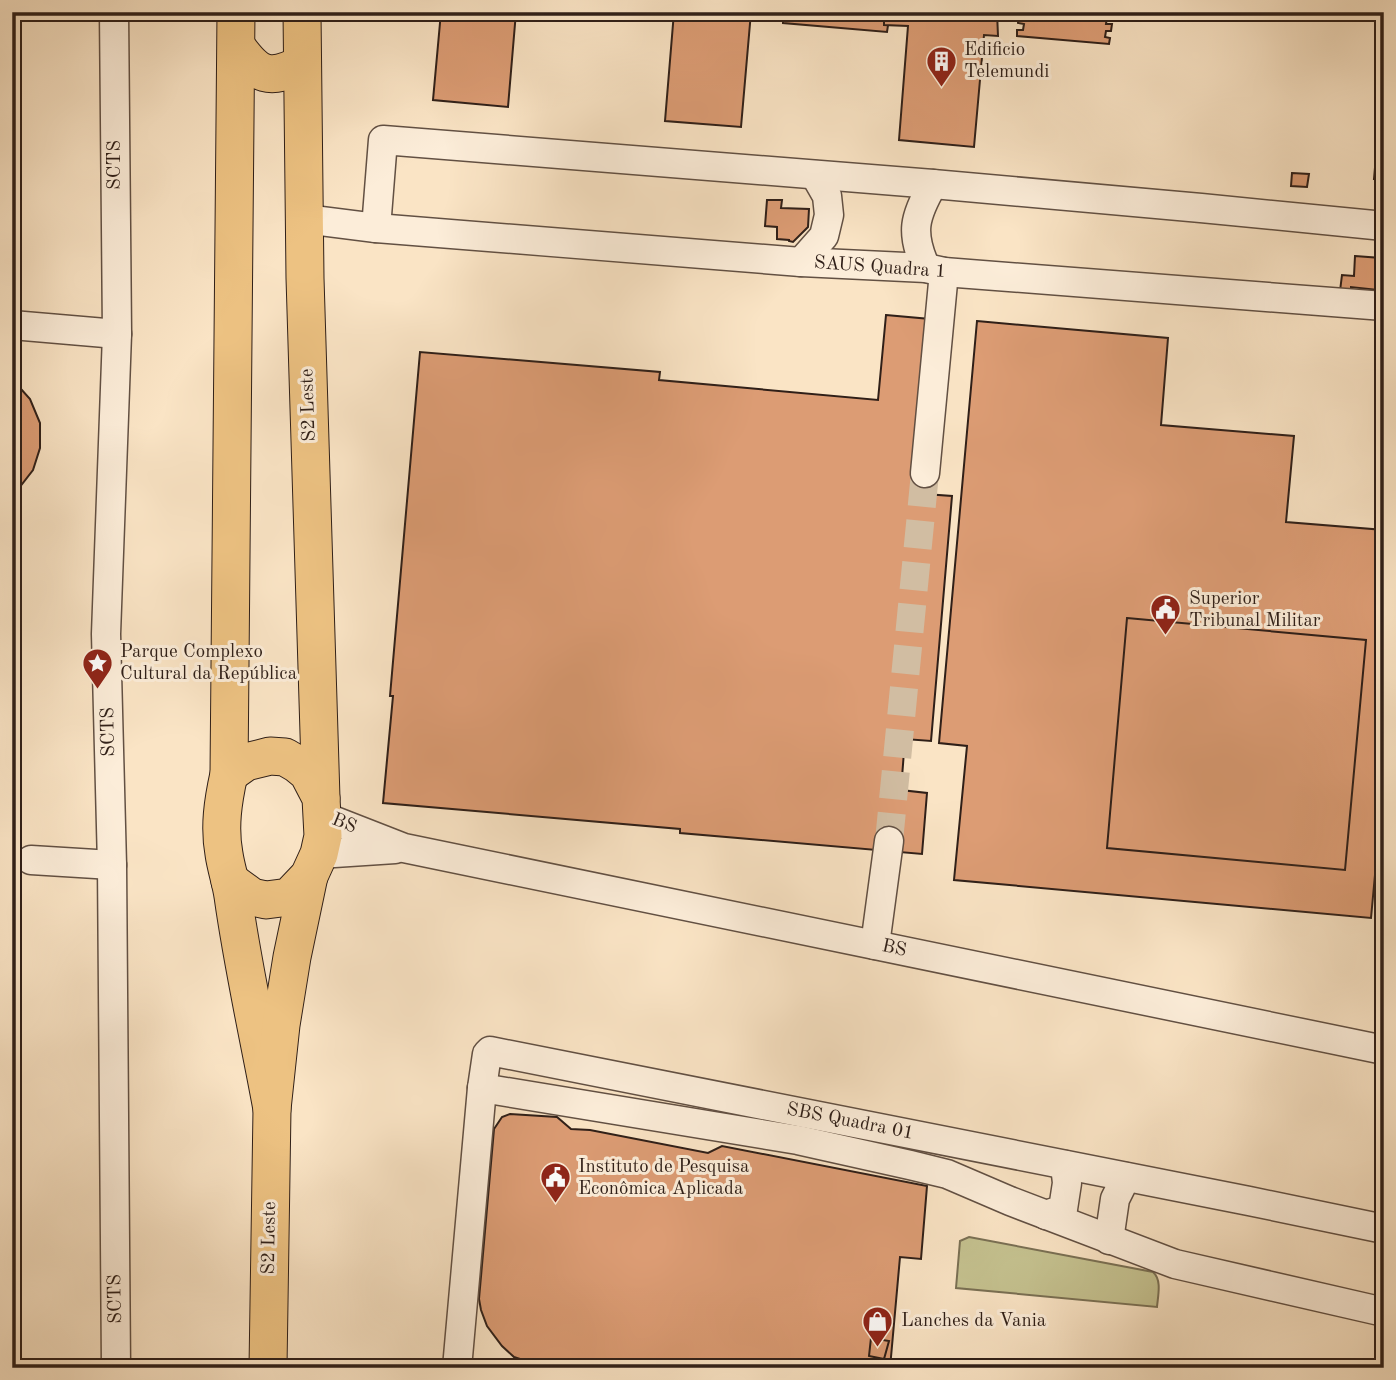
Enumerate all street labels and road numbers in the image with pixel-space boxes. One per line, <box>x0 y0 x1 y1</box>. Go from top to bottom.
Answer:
street label: SCTS <box>106 140 125 190</box>
street label: SAUS Quadra 1 <box>813 254 947 282</box>
street label: S2 Leste <box>298 368 320 442</box>
street label: SCTS <box>99 707 119 757</box>
street label: BS <box>329 811 359 837</box>
street label: BS <box>880 937 908 961</box>
street label: SBS Quadra 01 <box>785 1100 915 1144</box>
street label: S2 Leste <box>260 1201 280 1275</box>
street label: SCTS <box>106 1274 126 1324</box>

